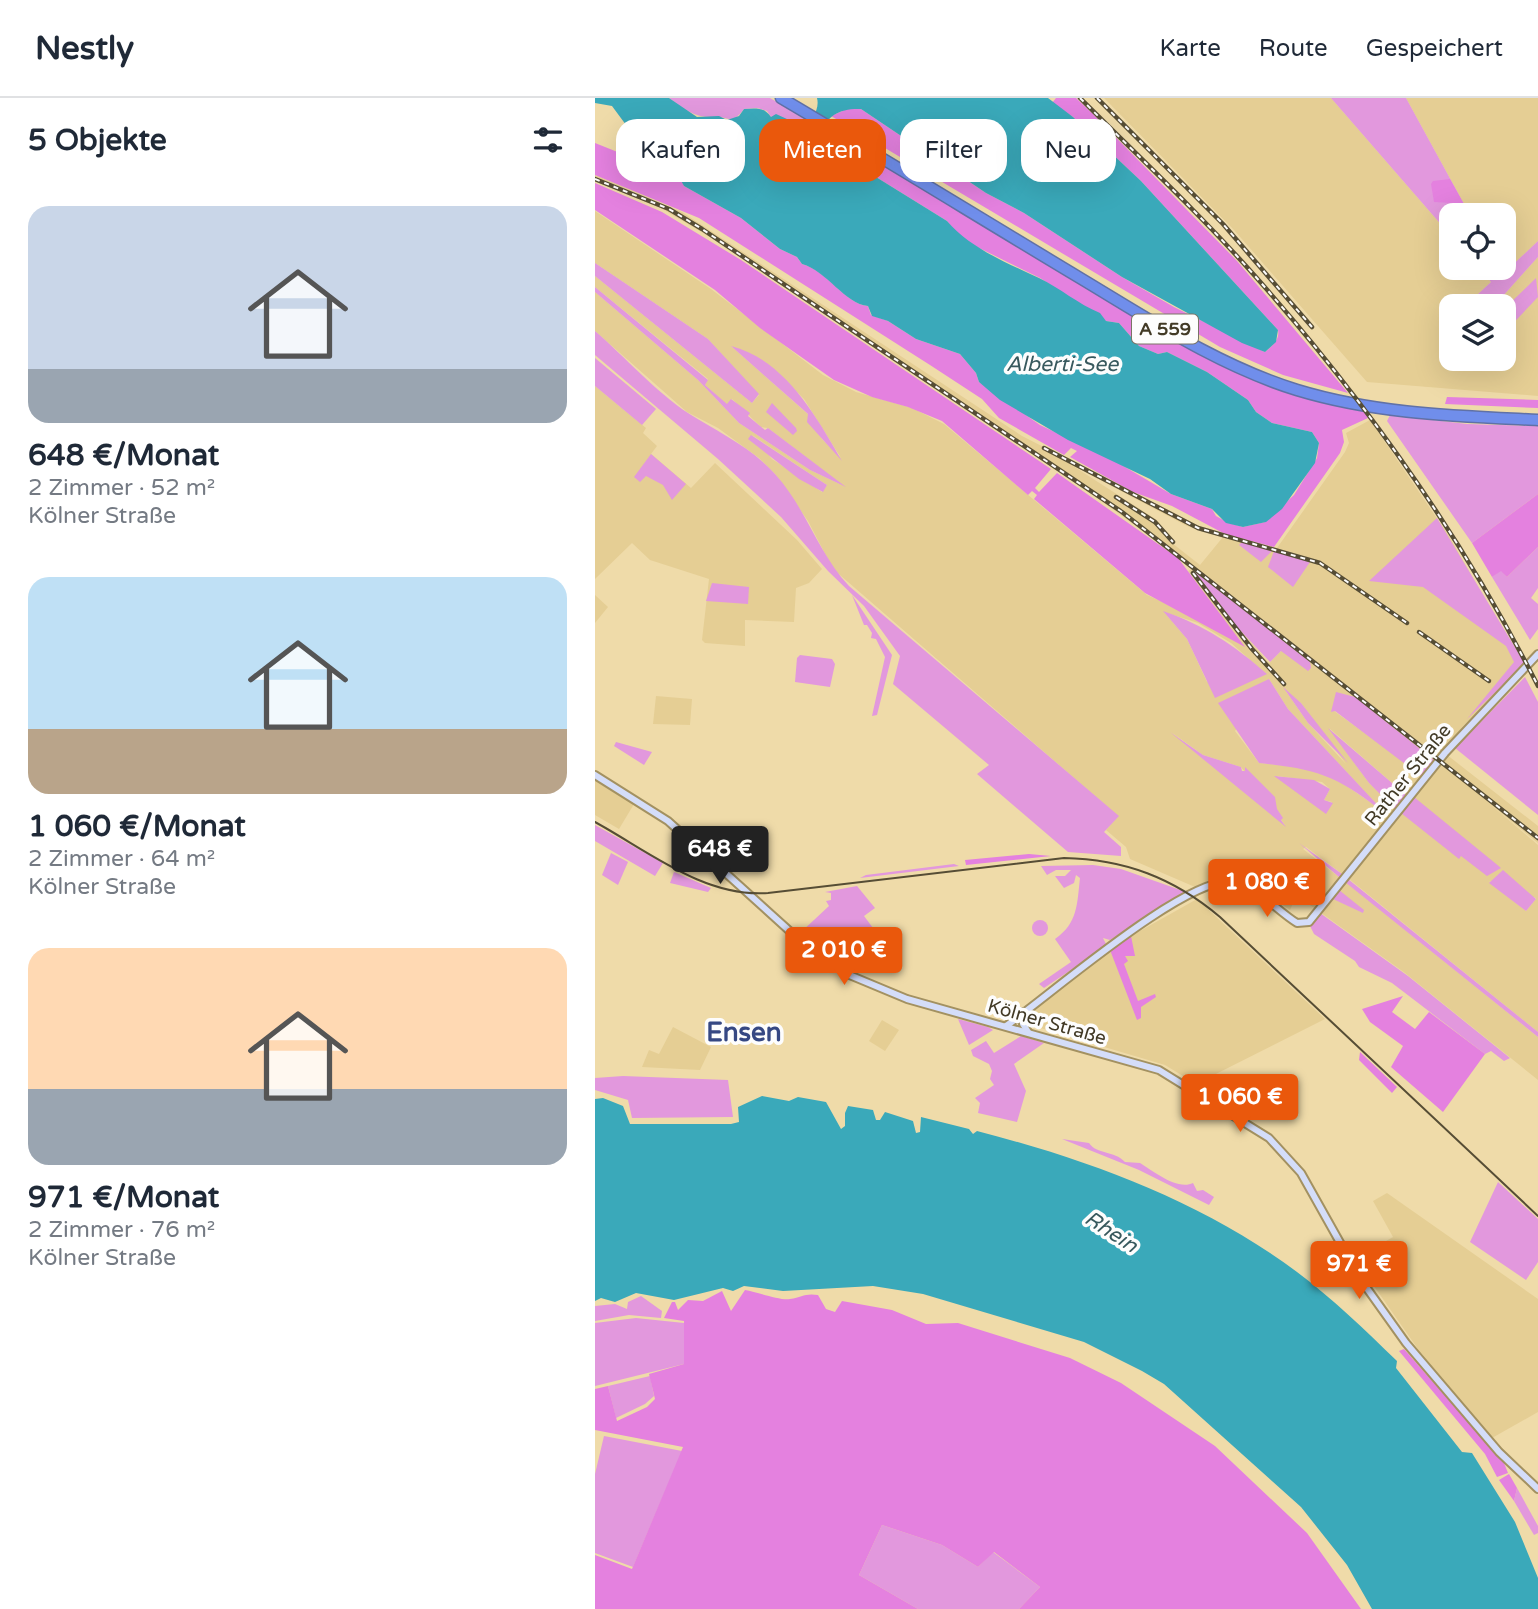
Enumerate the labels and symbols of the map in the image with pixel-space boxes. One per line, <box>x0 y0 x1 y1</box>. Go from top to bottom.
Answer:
road number: A 559 <box>1132 314 1198 344</box>
water label: Alberti-See <box>1006 352 1119 377</box>
street label: Rather Straße <box>1360 720 1456 830</box>
pin: 648 € <box>671 826 769 886</box>
pin: 1 080 € <box>1202 860 1332 919</box>
pin: 2 010 € <box>779 928 909 987</box>
street label: Kölner Straße <box>985 995 1109 1049</box>
district label: Ensen <box>706 1017 782 1048</box>
pin: 1 060 € <box>1175 1074 1305 1134</box>
water label: Rhein <box>1080 1206 1143 1259</box>
pin: 971 € <box>1310 1242 1408 1301</box>

